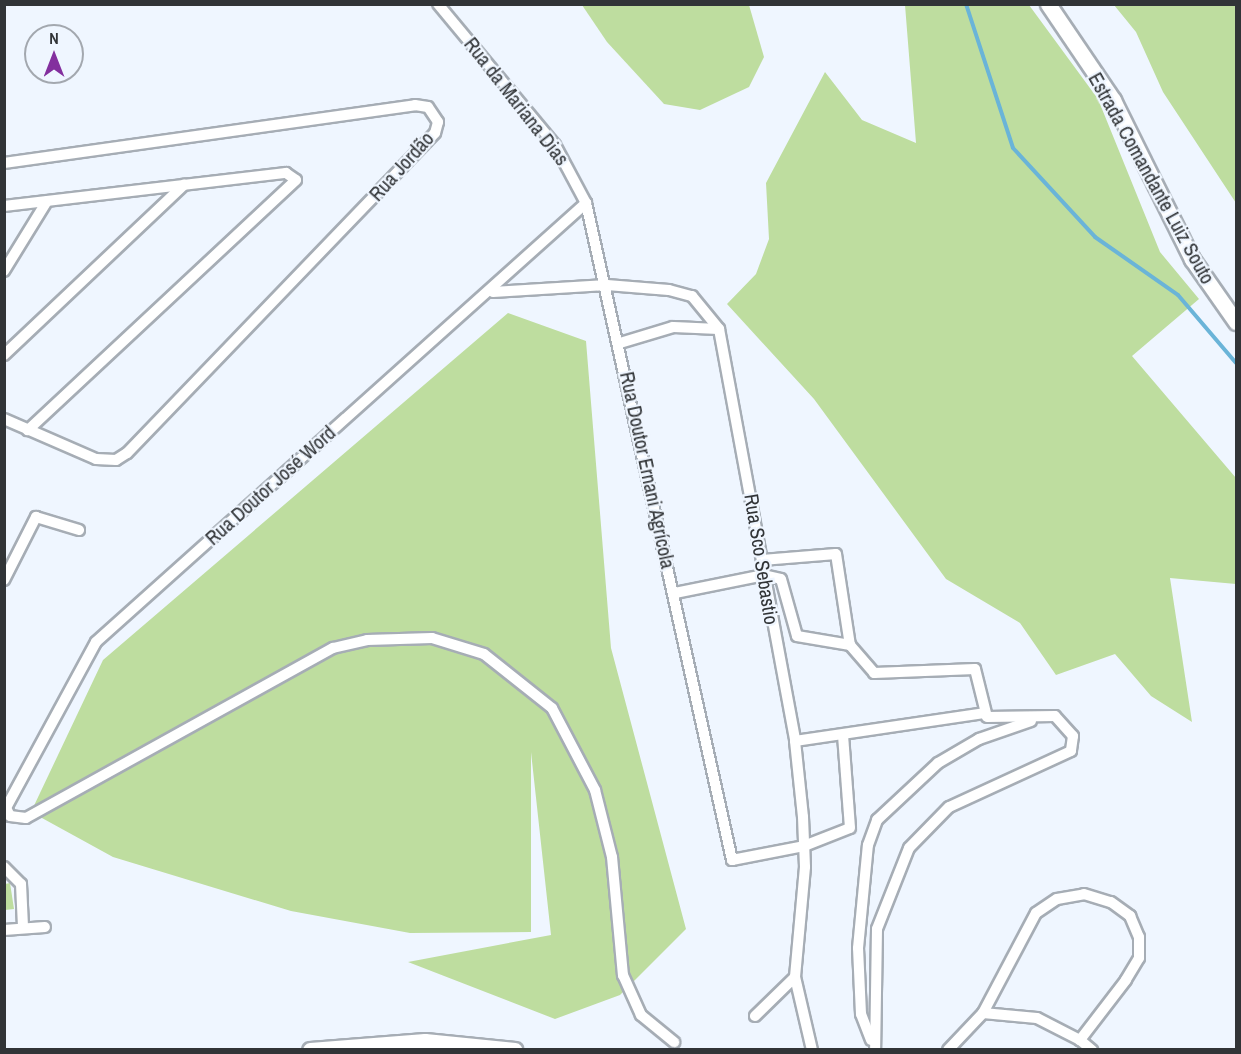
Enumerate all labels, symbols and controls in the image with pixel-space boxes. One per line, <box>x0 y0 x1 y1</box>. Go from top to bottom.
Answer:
north arrow <box>24 24 84 84</box>
text: N <box>49 27 59 49</box>
street label: Rua da Mariana Dias <box>460 32 574 170</box>
street label: Estrada Comandante Luiz Souto <box>1084 68 1220 288</box>
street label: Rua Jordão <box>364 126 438 206</box>
street label: Rua Doutor Ernani Agrícola <box>615 369 681 571</box>
street label: Rua Doutor José Word <box>200 420 340 550</box>
street label: Rua Sco Sebastio <box>740 492 784 626</box>

